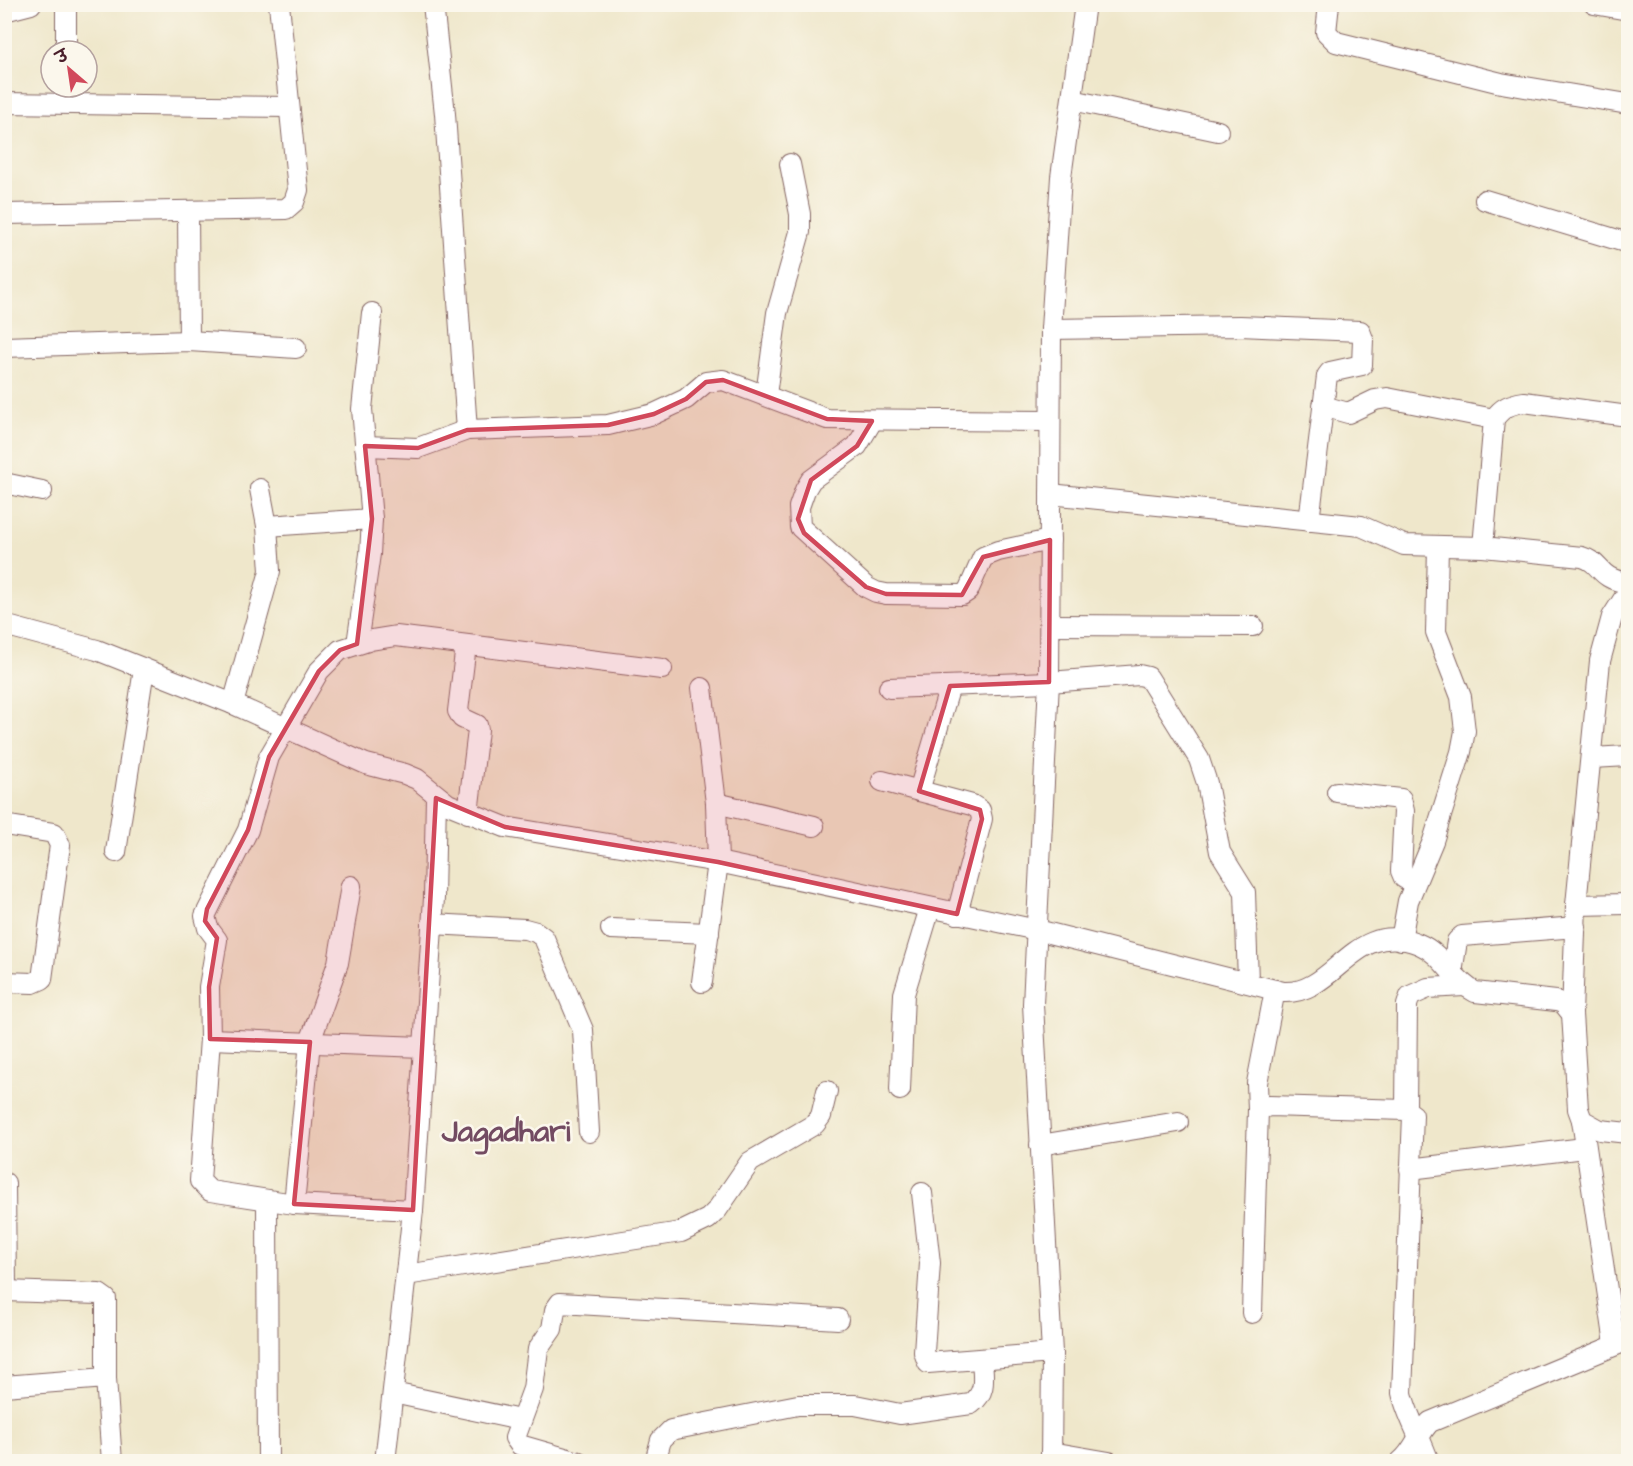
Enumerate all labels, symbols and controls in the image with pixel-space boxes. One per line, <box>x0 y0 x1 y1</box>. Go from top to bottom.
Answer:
north arrow <box>39 39 99 99</box>
text: उ <box>50 44 73 70</box>
district label: Jagadhari <box>441 1111 571 1155</box>

